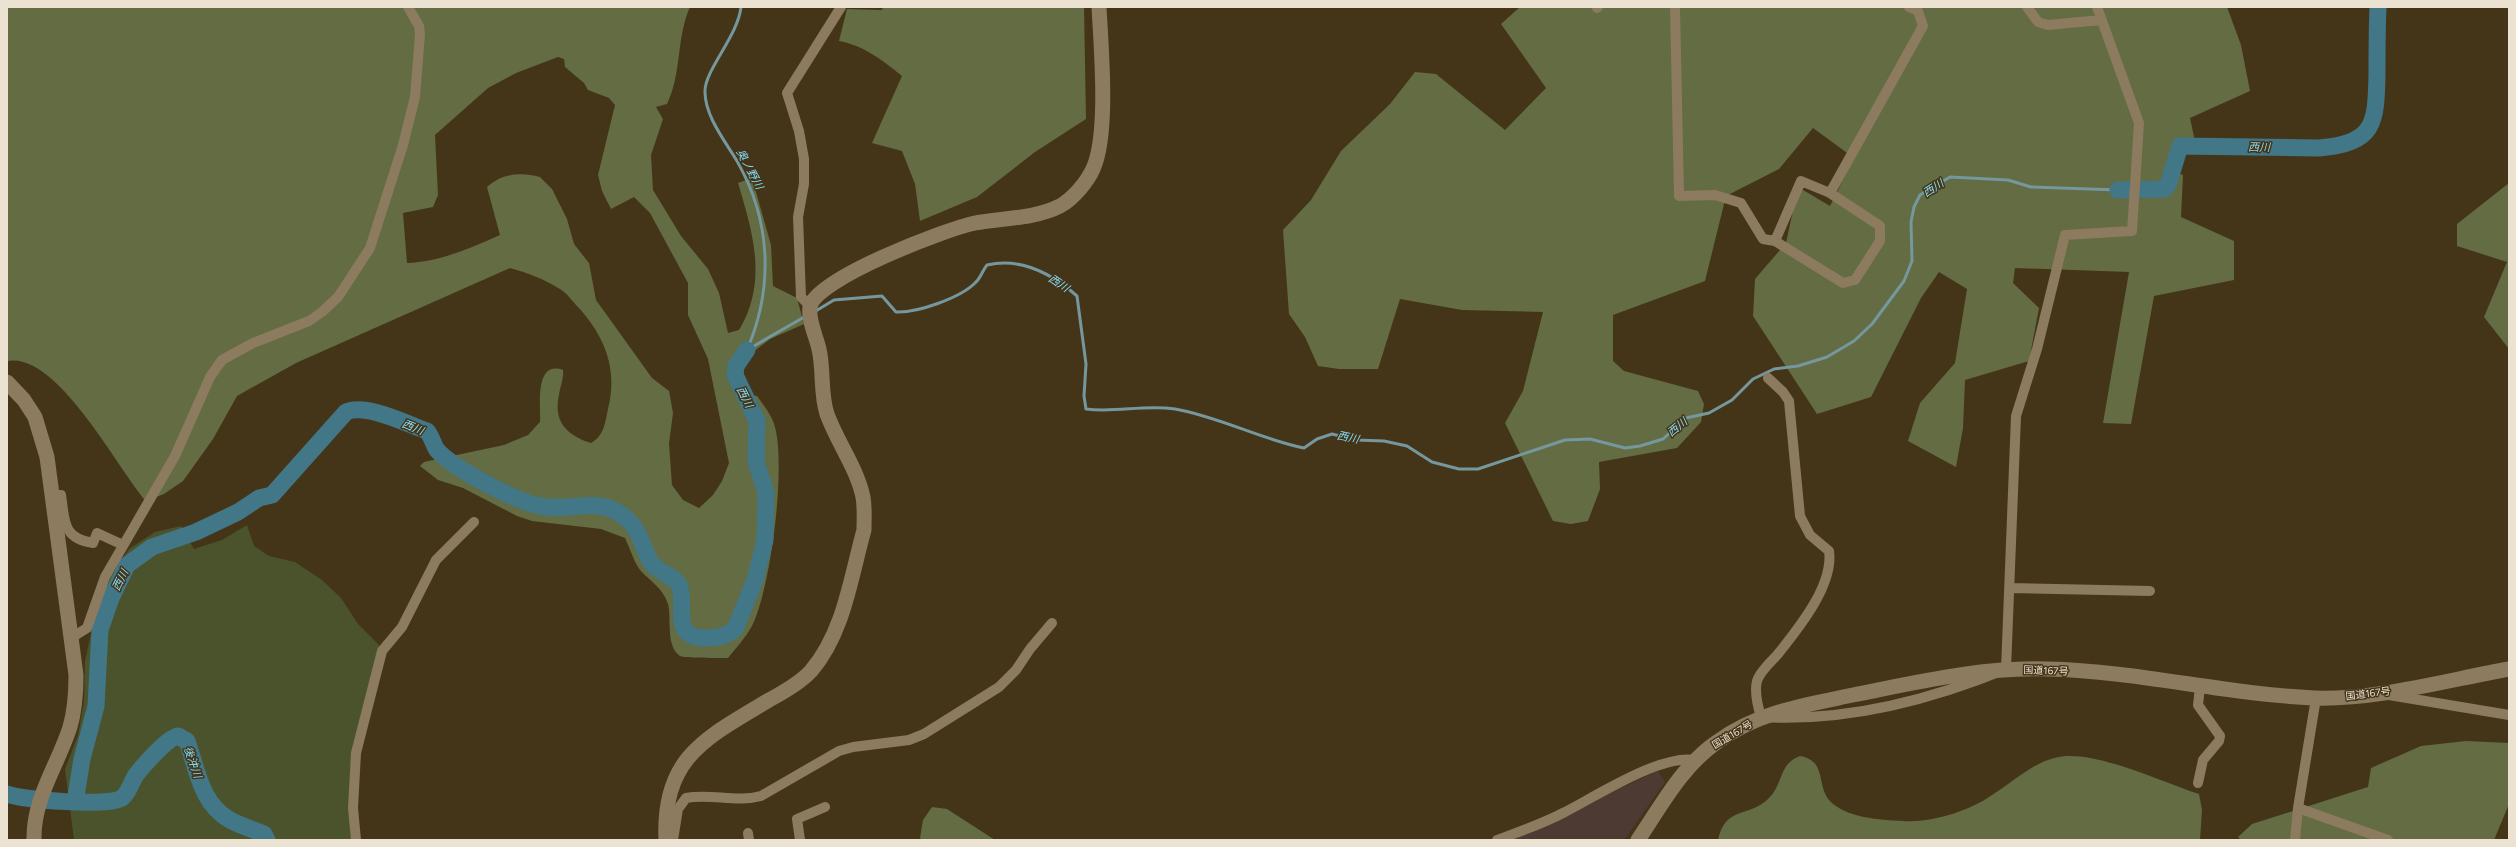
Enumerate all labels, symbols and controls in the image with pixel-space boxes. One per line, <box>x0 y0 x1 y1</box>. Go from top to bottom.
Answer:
water label: 西川 <box>2248 141 2271 154</box>
water label: 奥ノ野川 <box>733 147 766 193</box>
water label: 西川 <box>1921 176 1947 200</box>
water label: 西川 <box>1046 272 1072 296</box>
water label: 西川 <box>734 384 756 411</box>
water label: 西川 <box>1665 415 1691 439</box>
water label: 西川 <box>400 417 426 438</box>
water label: 西川 <box>1336 429 1361 446</box>
water label: 西川 <box>110 567 132 593</box>
street label: 国道167号 <box>2023 663 2069 678</box>
street label: 国道167号 <box>2345 684 2391 703</box>
street label: 国道167号 <box>1710 717 1755 752</box>
water label: 後沖川 <box>181 744 204 781</box>

